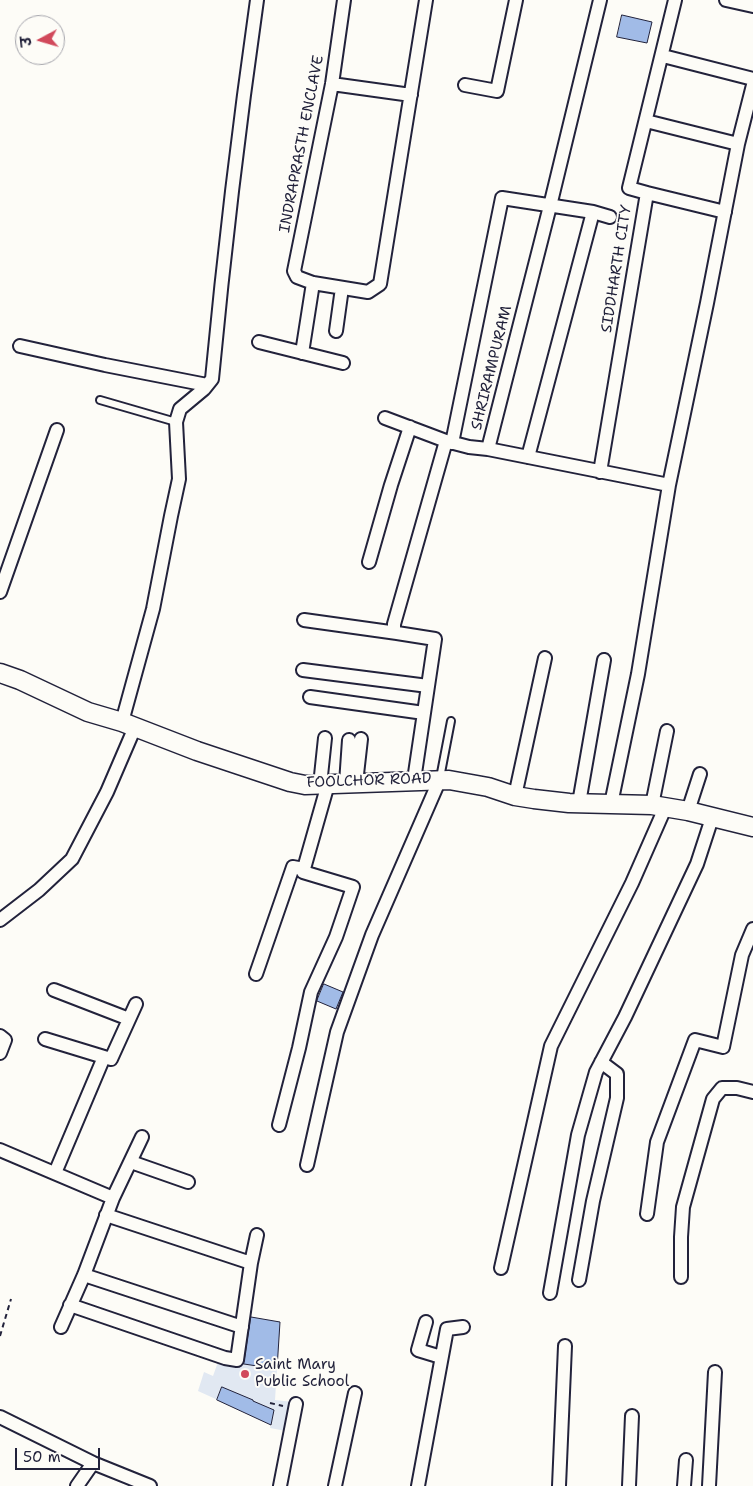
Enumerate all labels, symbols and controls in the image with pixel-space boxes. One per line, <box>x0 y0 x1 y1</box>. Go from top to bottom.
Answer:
north arrow <box>15 15 65 65</box>
text: उ <box>17 36 36 47</box>
street label: INDRAPRASTH ENCLAVE <box>276 54 328 234</box>
street label: SIDDHARTH CITY <box>598 204 636 334</box>
street label: SHRIRAMPURAM <box>468 304 516 432</box>
street label: FOOLCHOR ROAD <box>306 770 432 792</box>
place label: Saint Mary Public School <box>255 1356 349 1391</box>
marker: Saint Mary Public School <box>239 1368 251 1380</box>
scale bar <box>18 1438 102 1470</box>
text: 50 m <box>23 1447 61 1467</box>

